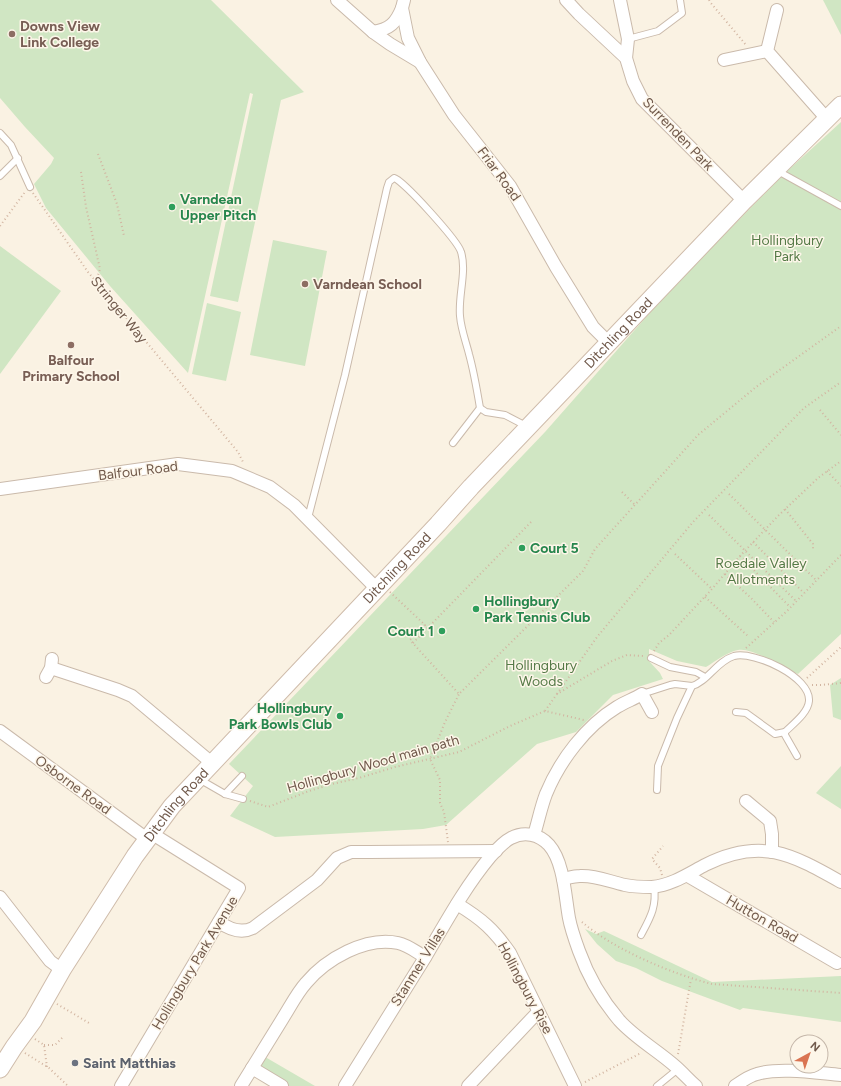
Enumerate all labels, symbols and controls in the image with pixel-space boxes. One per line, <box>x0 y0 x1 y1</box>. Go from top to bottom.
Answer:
place label: Downs View Link College <box>20 18 100 51</box>
marker: Downs View Link College <box>7 29 17 39</box>
street label: Surrenden Park <box>639 94 717 174</box>
street label: Friar Road <box>474 144 524 204</box>
place label: Varndean Upper Pitch <box>180 191 256 224</box>
marker: Varndean Upper Pitch <box>167 202 177 212</box>
park label: Hollingbury Park <box>751 232 824 265</box>
street label: Stringer Way <box>87 273 151 347</box>
place label: Varndean School <box>313 276 422 293</box>
marker: Varndean School <box>300 279 310 289</box>
street label: Ditchling Road <box>580 294 656 372</box>
marker: Balfour Primary School <box>66 340 76 350</box>
place label: Balfour Primary School <box>22 352 120 385</box>
street label: Balfour Road <box>97 458 179 484</box>
street label: Ditchling Road <box>359 529 434 607</box>
place label: Court 5 <box>530 540 579 557</box>
marker: Court 5 <box>517 543 527 553</box>
park label: Roedale Valley Allotments <box>715 555 807 588</box>
place label: Hollingbury Park Tennis Club <box>484 593 590 626</box>
marker: Hollingbury Park Tennis Club <box>471 604 481 614</box>
place label: Court 1 <box>388 623 434 640</box>
marker: Court 1 <box>437 626 447 636</box>
park label: Hollingbury Woods <box>505 657 578 690</box>
place label: Hollingbury Park Bowls Club <box>229 700 333 733</box>
marker: Hollingbury Park Bowls Club <box>335 711 345 721</box>
street label: Hollingbury Wood main path <box>285 731 461 797</box>
street label: Osborne Road <box>32 752 114 818</box>
street label: Ditchling Road <box>140 764 212 845</box>
street label: Hutton Road <box>723 892 801 946</box>
street label: Hollingbury Park Avenue <box>148 893 242 1033</box>
street label: Stanmer Villas <box>387 925 449 1009</box>
street label: Hollingbury Rise <box>494 939 557 1037</box>
north arrow <box>789 1034 829 1074</box>
text: N <box>808 1039 823 1054</box>
place label: Saint Matthias <box>83 1055 176 1072</box>
marker: Saint Matthias <box>70 1058 80 1068</box>

